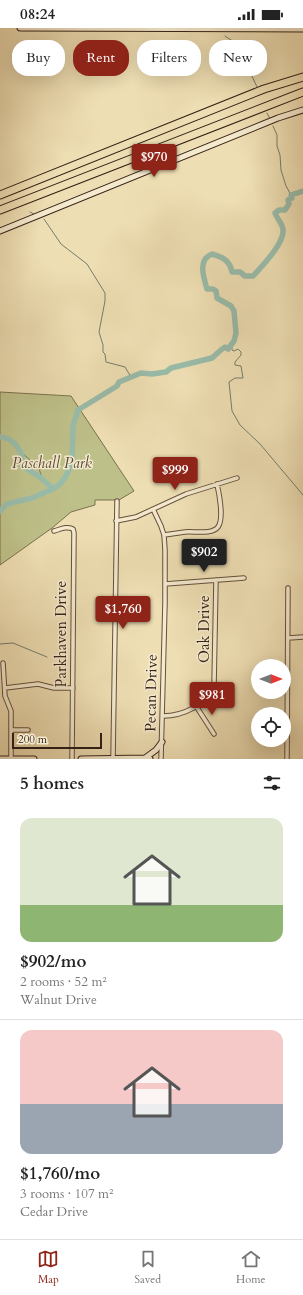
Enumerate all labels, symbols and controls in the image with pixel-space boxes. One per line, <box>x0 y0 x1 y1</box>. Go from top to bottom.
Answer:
text: 08:24 <box>20 4 55 24</box>
chip: Buy <box>12 40 65 76</box>
chip: Rent <box>73 40 129 76</box>
chip: Filters <box>137 40 201 76</box>
chip: New <box>209 40 267 76</box>
pin: $970 <box>130 144 178 178</box>
text: $970 <box>141 148 167 166</box>
park label: Paschall Park <box>12 453 93 473</box>
pin: $999 <box>151 457 199 491</box>
text: $999 <box>162 461 188 479</box>
pin: $902 <box>180 539 228 573</box>
text: $902 <box>191 543 217 561</box>
street label: Parkhaven Drive <box>51 580 71 687</box>
street label: Oak Drive <box>194 595 214 663</box>
pin: $1,760 <box>90 596 156 630</box>
text: $1,760 <box>104 600 142 618</box>
street label: Pecan Drive <box>140 654 162 732</box>
north arrow <box>251 659 291 699</box>
map controls <box>251 659 291 747</box>
pin: $981 <box>188 682 236 716</box>
text: $981 <box>199 686 225 704</box>
button: locate <box>251 707 291 747</box>
scale bar <box>12 731 102 750</box>
text: 200 m <box>18 732 47 747</box>
text: 5 homes <box>20 772 84 795</box>
icon: filters <box>261 772 283 794</box>
icon: home <box>116 844 188 916</box>
text: $902/mo <box>20 950 86 973</box>
text: 2 rooms · 52 m² <box>20 973 107 991</box>
text: Walnut Drive <box>20 991 97 1009</box>
icon: home <box>116 1056 188 1128</box>
text: $1,760/mo <box>20 1162 100 1185</box>
text: 3 rooms · 107 m² <box>20 1185 113 1203</box>
text: Cedar Drive <box>20 1203 88 1221</box>
tab: Map <box>37 1248 59 1287</box>
tab: Saved <box>134 1248 161 1287</box>
tab: Home <box>236 1248 266 1287</box>

